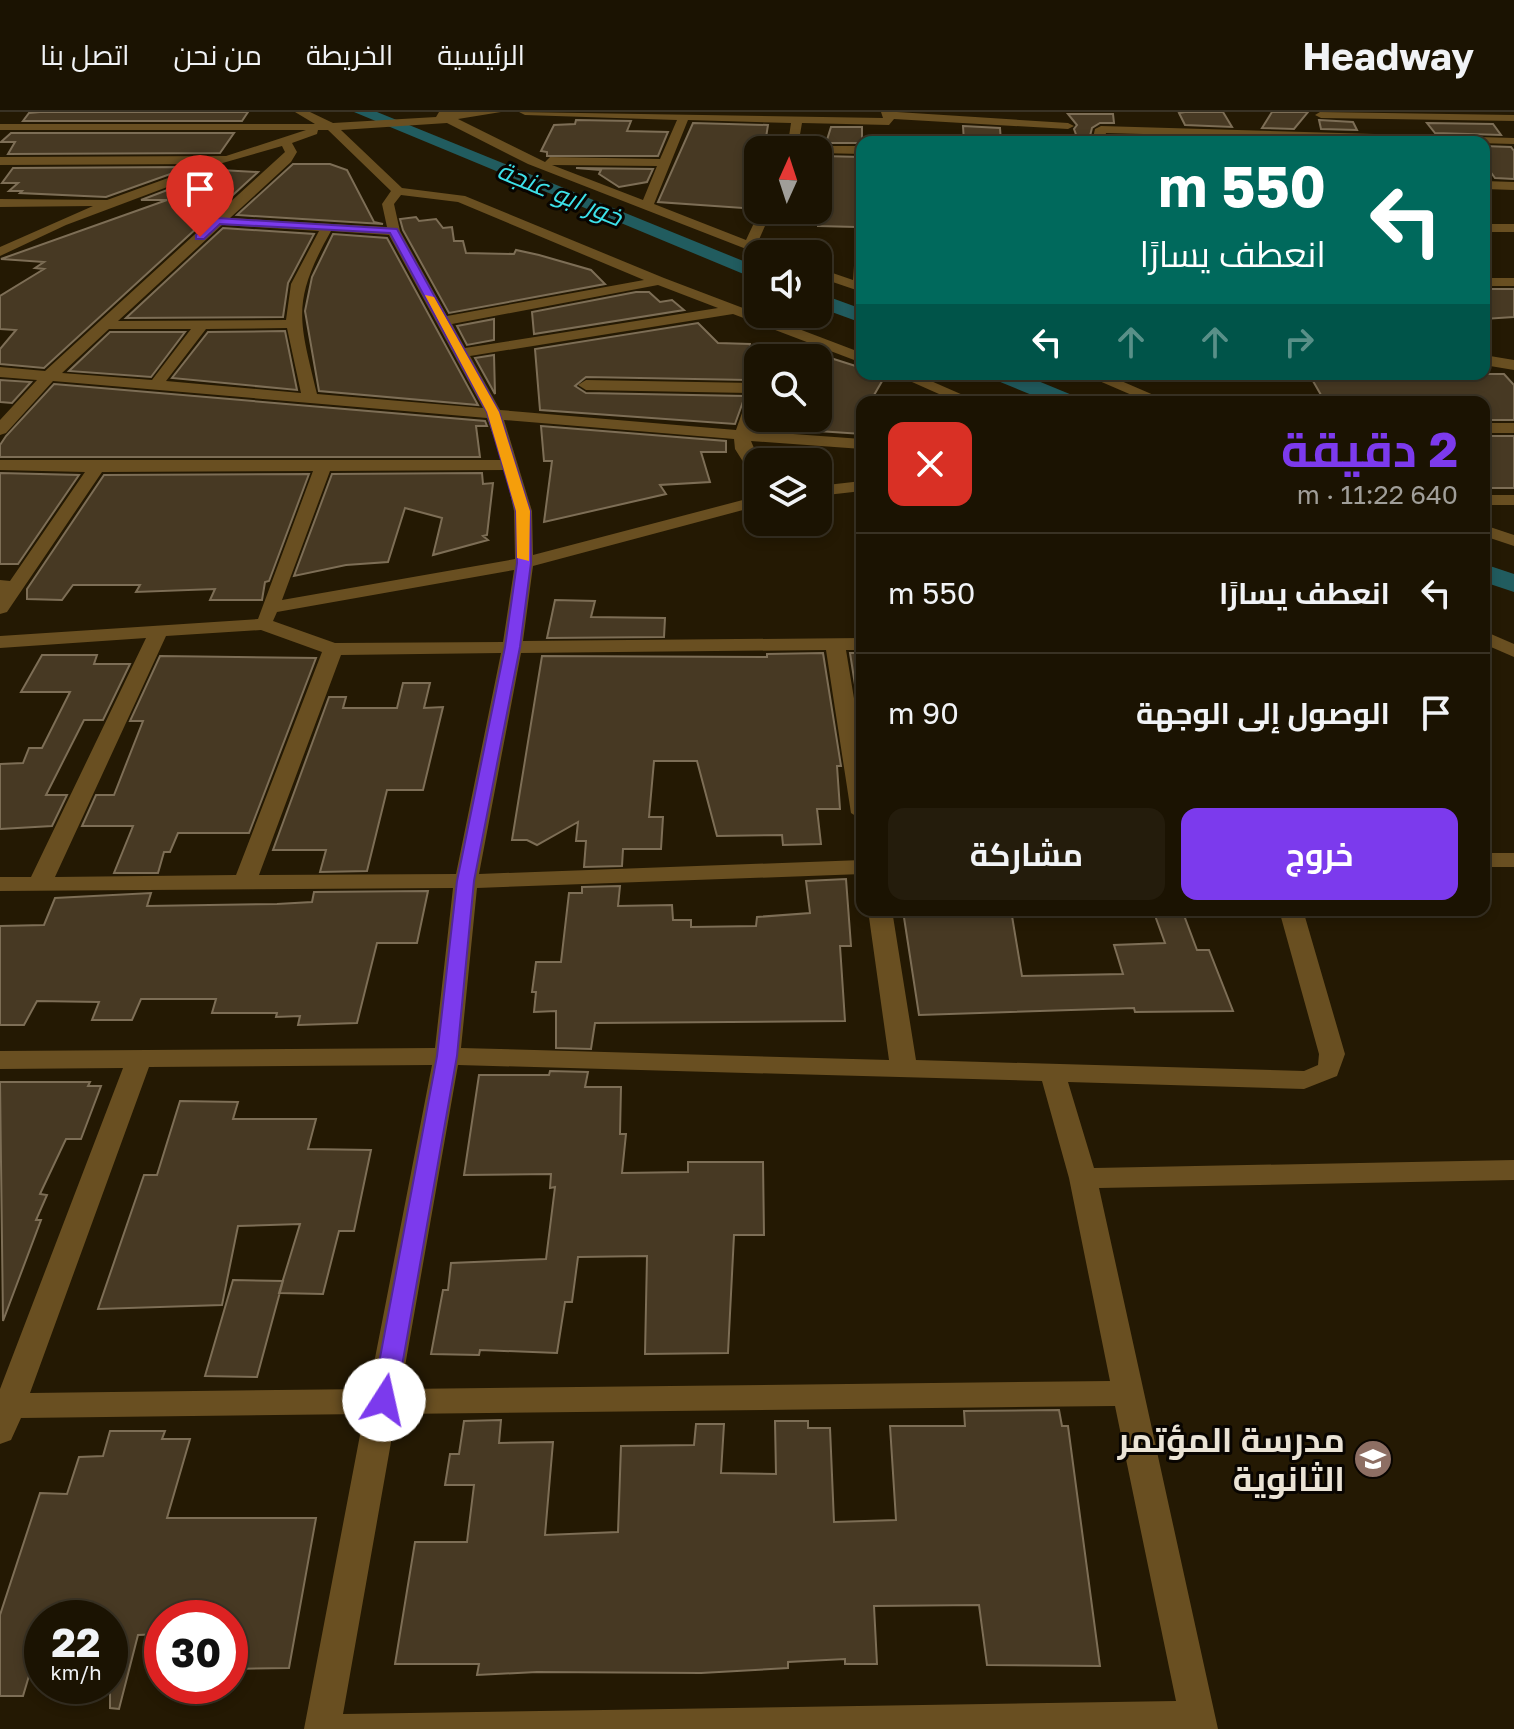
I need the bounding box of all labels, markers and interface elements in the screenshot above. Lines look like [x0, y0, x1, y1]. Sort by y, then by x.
text: Headway [1302, 33, 1474, 78]
text: اتصل بنا [40, 38, 129, 71]
text: من نحن [173, 38, 262, 71]
text: الخريطة [306, 38, 393, 71]
text: الرئيسية [437, 38, 525, 71]
north arrow [744, 136, 832, 224]
map controls [744, 136, 832, 536]
text: 550 m [1158, 152, 1326, 219]
water label: خور ابو عنجة [493, 154, 628, 233]
pin [166, 155, 234, 237]
icon: arrive [178, 167, 222, 211]
icon: left [1354, 168, 1458, 272]
text: انعطف يسارًا [1140, 232, 1326, 275]
button: sound [744, 240, 832, 328]
icon: left [1025, 320, 1069, 364]
icon: ahead [1109, 320, 1153, 364]
icon: ahead [1193, 320, 1237, 364]
icon: right [1277, 320, 1321, 364]
button: search [744, 344, 832, 432]
text: 2 دقيقة [1281, 420, 1458, 478]
button: close [888, 422, 972, 506]
button: layers [744, 448, 832, 536]
text: 640 m · 11:22 [1297, 479, 1458, 510]
icon: left [1414, 571, 1458, 615]
text: 550 m [888, 575, 975, 611]
text: انعطف يسارًا [1219, 575, 1390, 611]
icon: arrive [1414, 691, 1458, 735]
text: 90 m [888, 695, 959, 731]
text: الوصول إلى الوجهة [1136, 695, 1390, 731]
button: مشاركة [888, 808, 1165, 900]
button: خروج [1181, 808, 1458, 900]
position arrow [342, 1358, 426, 1442]
place label: مدرسة المؤتمر الثانوية [1117, 1419, 1345, 1499]
school or university icon: مدرسة المؤتمر الثانوية [1352, 1438, 1394, 1480]
speed limit sign: 30 [144, 1600, 248, 1704]
text: 22 [52, 1618, 100, 1666]
text: km/h [51, 1660, 101, 1684]

